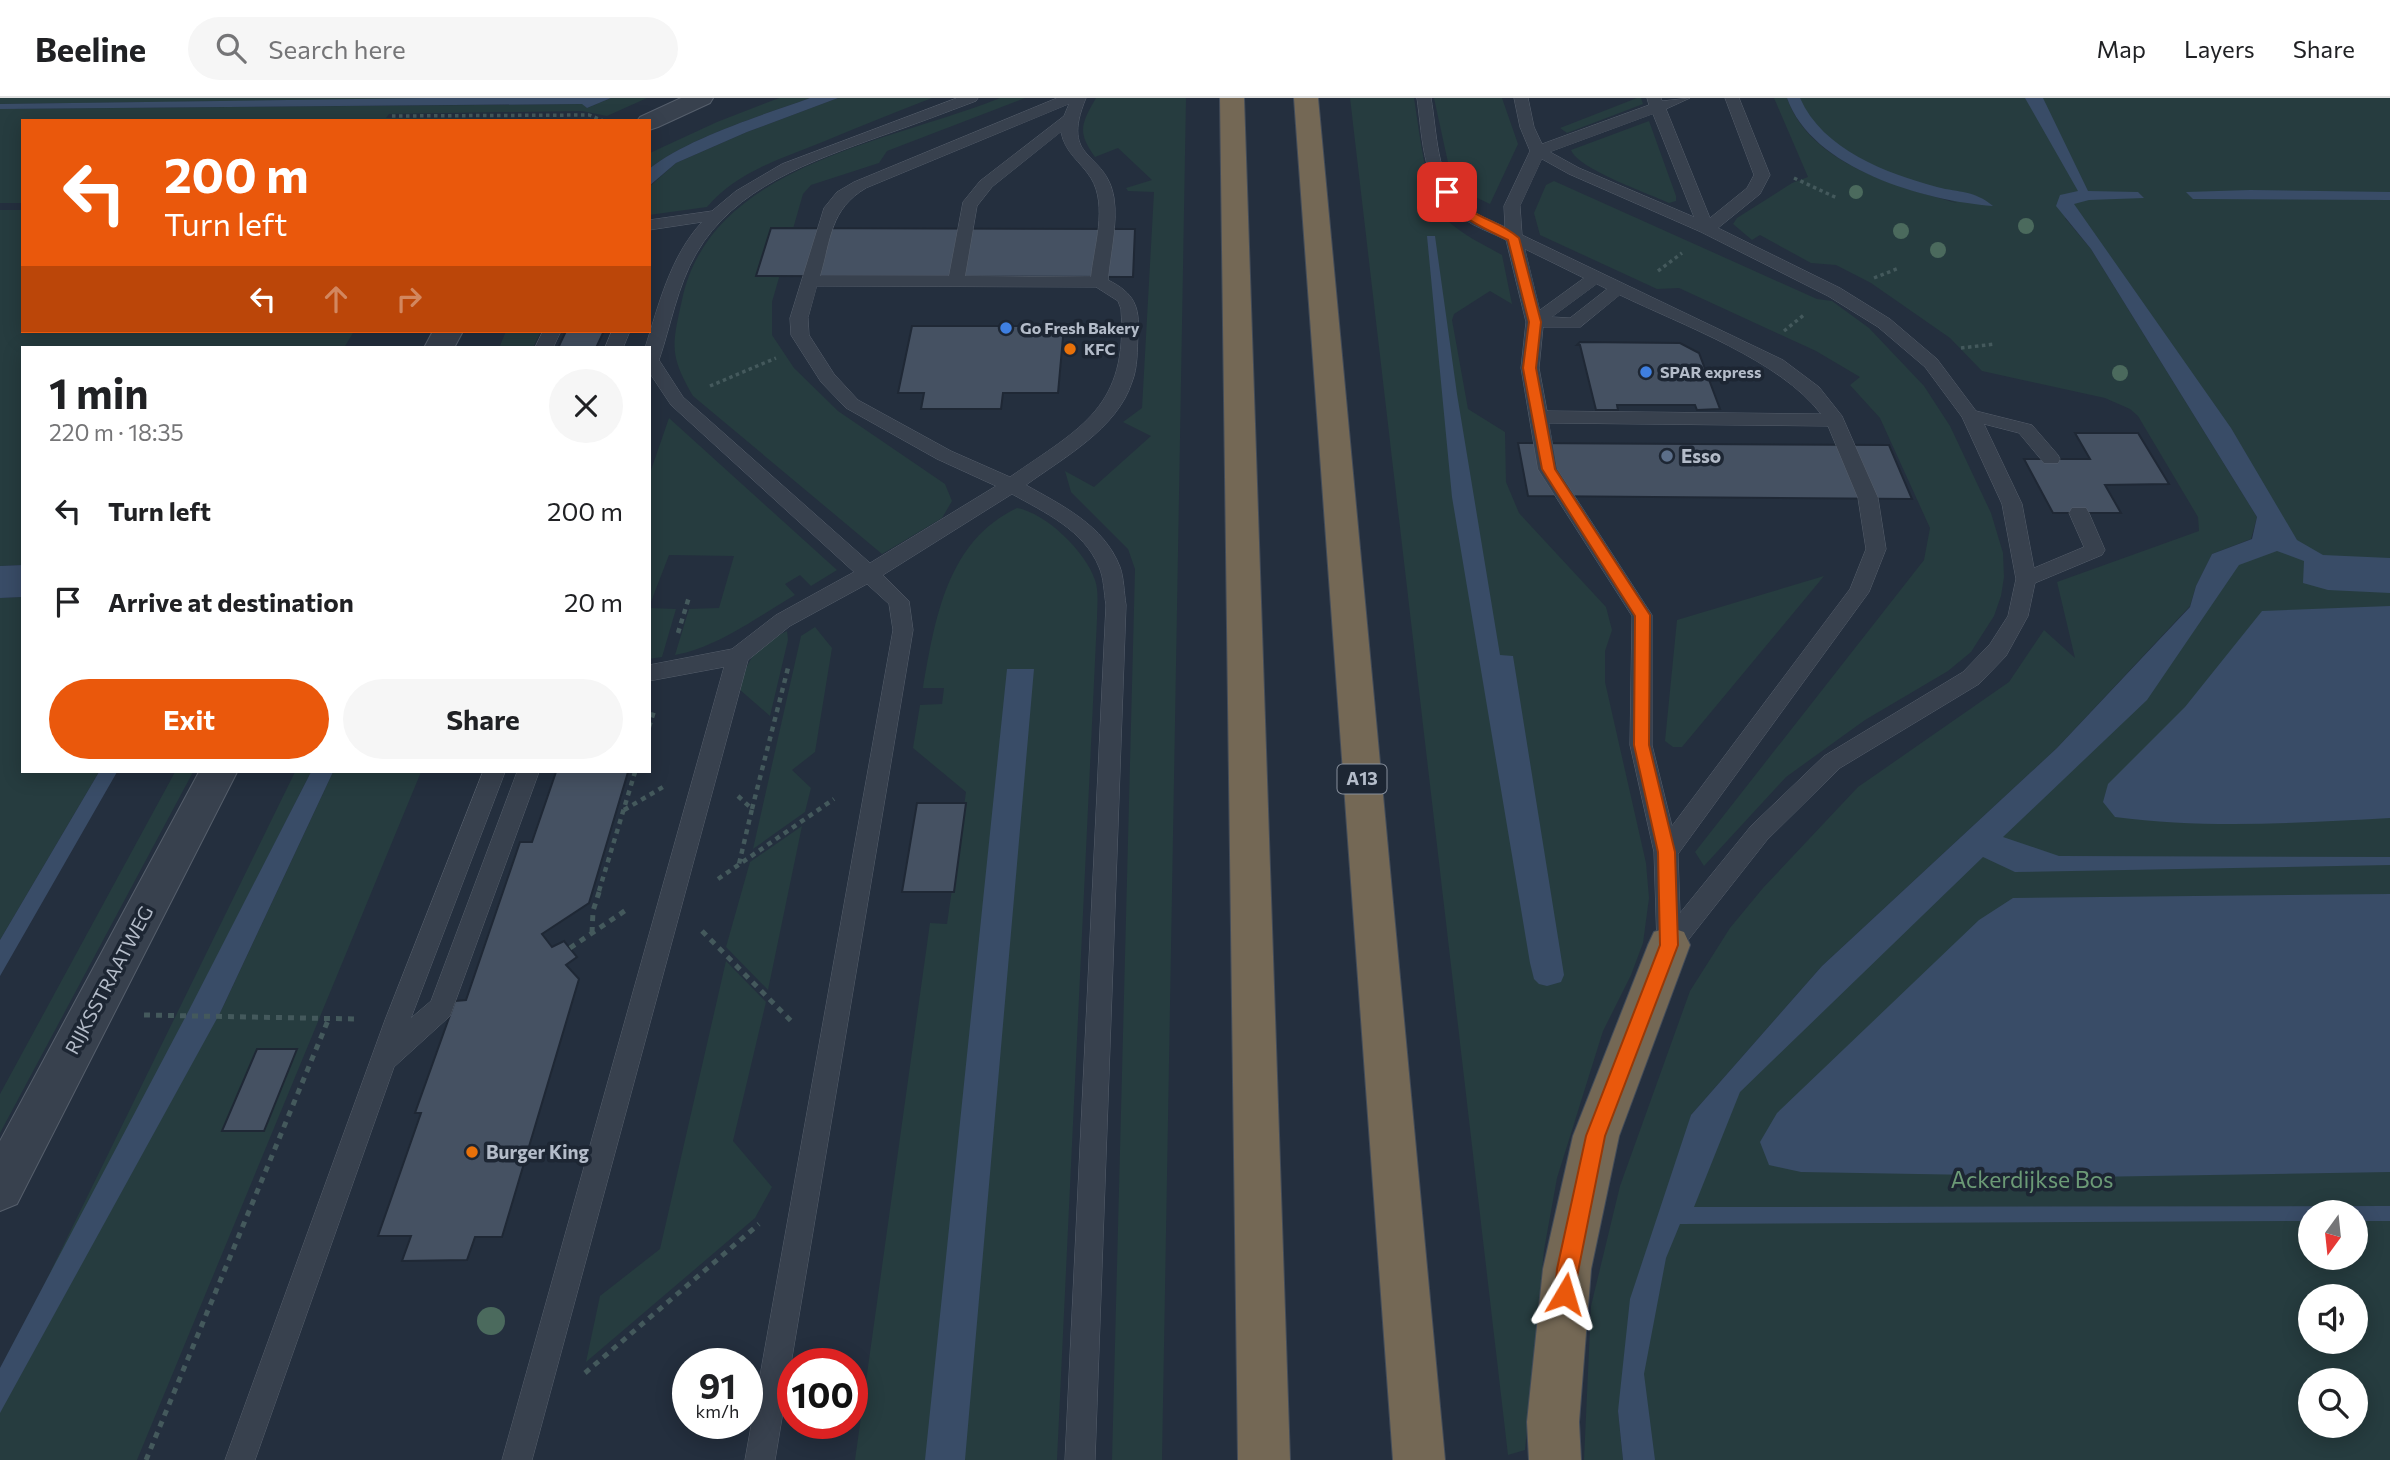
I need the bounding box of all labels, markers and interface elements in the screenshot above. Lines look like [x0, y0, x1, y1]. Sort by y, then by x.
search box [188, 17, 678, 80]
text: Beeline [35, 28, 146, 69]
icon: search [212, 29, 250, 67]
text: Search here [268, 33, 406, 64]
text: Map [2097, 34, 2146, 63]
text: Layers [2184, 34, 2255, 63]
text: Share [2293, 34, 2355, 63]
text: 200 m [164, 143, 309, 203]
icon: left [49, 147, 140, 238]
pin [1417, 162, 1477, 222]
icon: arrive [1428, 173, 1466, 211]
text: Turn left [164, 203, 288, 243]
icon: left [244, 280, 282, 318]
icon: ahead [317, 280, 355, 318]
icon: right [390, 280, 428, 318]
place label: Go Fresh Bakery [1020, 318, 1140, 337]
marker: Go Fresh Bakery [998, 320, 1014, 336]
place label: KFC [1084, 339, 1115, 358]
marker: KFC [1062, 341, 1078, 357]
place label: SPAR express [1660, 362, 1761, 381]
marker: SPAR express [1638, 364, 1654, 380]
text: 1 min [49, 366, 149, 418]
button: close [549, 369, 623, 443]
text: 220 m · 18:35 [49, 418, 184, 446]
place label: Esso [1681, 444, 1721, 467]
marker: Esso [1659, 448, 1675, 464]
icon: left [49, 492, 87, 530]
text: Turn left [108, 495, 211, 526]
text: 200 m [547, 495, 623, 526]
icon: arrive [49, 583, 87, 621]
text: Arrive at destination [108, 586, 354, 617]
text: 20 m [564, 586, 623, 617]
button: Exit [49, 679, 329, 759]
button: Share [343, 679, 623, 759]
road number: A13 [1338, 764, 1386, 794]
street label: RIJKSSTRAATWEG [60, 902, 157, 1058]
place label: Burger King [486, 1140, 590, 1163]
marker: Burger King [464, 1144, 480, 1160]
park label: Ackerdijkse Bos [1951, 1165, 2113, 1193]
north arrow [2298, 1200, 2368, 1270]
map controls [2298, 1200, 2368, 1438]
position arrow [1528, 1257, 1602, 1331]
button: sound [2298, 1284, 2368, 1354]
speed limit sign: 100 [777, 1348, 868, 1439]
text: 91 [699, 1363, 736, 1406]
button: search [2298, 1368, 2368, 1438]
text: km/h [696, 1400, 739, 1422]

